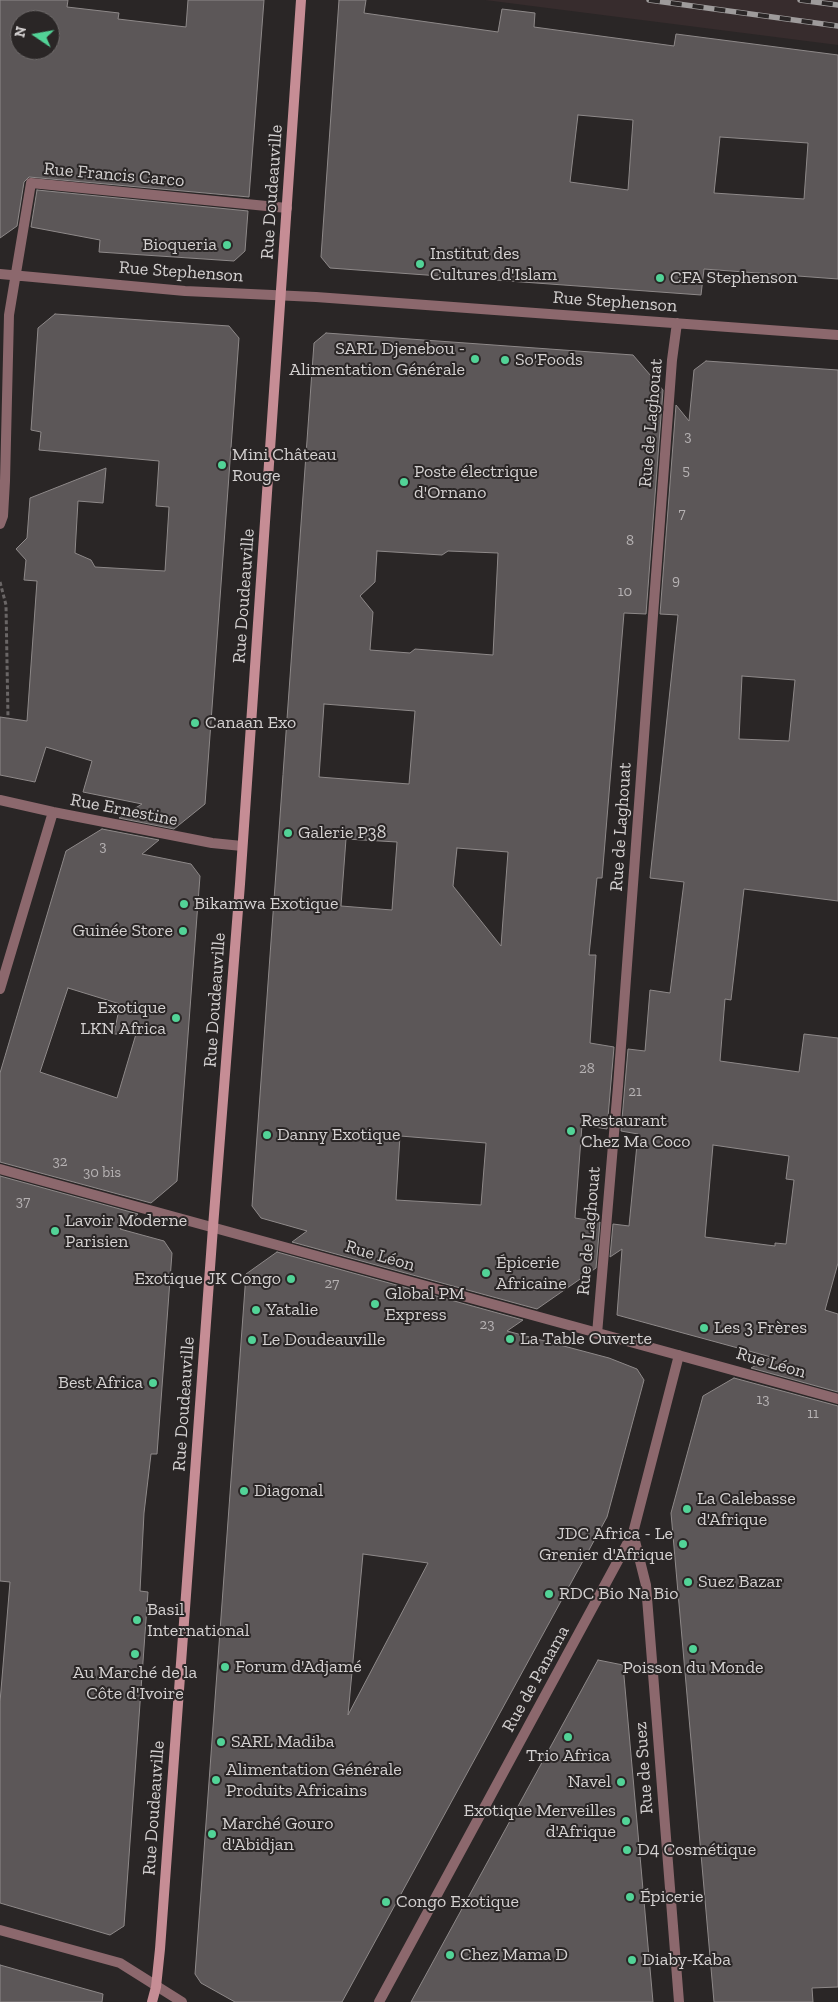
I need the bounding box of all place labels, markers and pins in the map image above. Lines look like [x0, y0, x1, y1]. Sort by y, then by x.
place label: Bioqueria [142, 234, 217, 256]
marker: Bioqueria [221, 239, 233, 251]
place label: Institut des Cultures d'Islam [430, 243, 557, 286]
marker: Institut des Cultures d'Islam [414, 258, 426, 270]
place label: CFA Stephenson [670, 267, 797, 289]
marker: CFA Stephenson [654, 272, 666, 284]
place label: SARL Djenebou - Alimentation Générale [289, 338, 465, 380]
place label: So'Foods [515, 349, 583, 371]
marker: SARL Djenebou - Alimentation Générale [469, 353, 481, 365]
marker: So'Foods [499, 354, 511, 366]
place label: Mini Château Rouge [232, 444, 337, 486]
marker: Mini Château Rouge [216, 459, 228, 471]
place label: Poste électrique d'Ornano [414, 461, 538, 504]
marker: Poste électrique d'Ornano [398, 476, 410, 488]
place label: Canaan Exo [205, 712, 296, 734]
marker: Canaan Exo [189, 717, 201, 729]
place label: Galerie P38 [298, 822, 386, 844]
marker: Galerie P38 [282, 827, 294, 839]
place label: Bikamwa Exotique [194, 893, 338, 915]
marker: Bikamwa Exotique [178, 898, 190, 910]
place label: Guinée Store [73, 920, 173, 942]
marker: Guinée Store [177, 925, 189, 937]
place label: Exotique LKN Africa [80, 997, 166, 1040]
marker: Exotique LKN Africa [170, 1012, 182, 1024]
place label: Restaurant Chez Ma Coco [581, 1110, 690, 1152]
place label: Danny Exotique [277, 1124, 400, 1146]
marker: Restaurant Chez Ma Coco [565, 1125, 577, 1137]
marker: Danny Exotique [261, 1129, 273, 1141]
place label: Lavoir Moderne Parisien [65, 1210, 187, 1252]
marker: Lavoir Moderne Parisien [49, 1225, 61, 1237]
place label: Épicerie Africaine [496, 1252, 567, 1294]
marker: Épicerie Africaine [480, 1267, 492, 1279]
place label: Exotique JK Congo [134, 1268, 281, 1290]
marker: Exotique JK Congo [285, 1273, 297, 1285]
place label: Global PM Express [385, 1283, 465, 1326]
marker: Global PM Express [369, 1298, 381, 1310]
place label: Yatalie [266, 1299, 318, 1321]
marker: Yatalie [250, 1304, 262, 1316]
place label: Les 3 Frères [714, 1317, 807, 1339]
marker: Les 3 Frères [698, 1322, 710, 1334]
place label: La Table Ouverte [520, 1328, 652, 1350]
place label: Le Doudeauville [262, 1329, 386, 1351]
marker: La Table Ouverte [504, 1333, 516, 1345]
marker: Le Doudeauville [246, 1334, 258, 1346]
place label: Best Africa [58, 1372, 143, 1394]
marker: Best Africa [147, 1377, 159, 1389]
place label: Diagonal [254, 1480, 323, 1502]
marker: Diagonal [238, 1485, 250, 1497]
place label: La Calebasse d'Afrique [697, 1488, 796, 1530]
marker: La Calebasse d'Afrique [681, 1503, 693, 1515]
place label: JDC Africa - Le Grenier d'Afrique [539, 1523, 673, 1566]
marker: JDC Africa - Le Grenier d'Afrique [677, 1538, 689, 1550]
place label: Suez Bazar [698, 1571, 783, 1593]
marker: Suez Bazar [682, 1576, 694, 1588]
place label: RDC Bio Na Bio [559, 1583, 679, 1605]
marker: RDC Bio Na Bio [543, 1588, 555, 1600]
place label: Basil International [147, 1599, 250, 1642]
marker: Basil International [131, 1614, 143, 1626]
marker: Poisson du Monde [687, 1643, 699, 1655]
marker: Au Marché de la Côte d'Ivoire [129, 1648, 141, 1660]
place label: Forum d'Adjamé [235, 1656, 362, 1678]
place label: Poisson du Monde [622, 1657, 764, 1679]
marker: Forum d'Adjamé [219, 1661, 231, 1673]
place label: Au Marché de la Côte d'Ivoire [73, 1662, 197, 1705]
place label: SARL Madiba [231, 1731, 335, 1753]
marker: Trio Africa [562, 1731, 574, 1743]
marker: SARL Madiba [215, 1736, 227, 1748]
place label: Trio Africa [526, 1745, 610, 1767]
place label: Alimentation Générale Produits Africains [226, 1759, 402, 1802]
place label: Navel [568, 1771, 611, 1793]
marker: Alimentation Générale Produits Africains [210, 1774, 222, 1786]
marker: Navel [615, 1776, 627, 1788]
place label: Exotique Merveilles d'Afrique [464, 1800, 616, 1842]
place label: Marché Gouro d'Abidjan [222, 1813, 333, 1856]
marker: Exotique Merveilles d'Afrique [620, 1815, 632, 1827]
marker: Marché Gouro d'Abidjan [206, 1828, 218, 1840]
place label: D4 Cosmétique [637, 1839, 756, 1861]
marker: D4 Cosmétique [621, 1844, 633, 1856]
place label: Épicerie [640, 1886, 703, 1908]
place label: Congo Exotique [396, 1891, 519, 1913]
marker: Épicerie [624, 1891, 636, 1903]
marker: Congo Exotique [380, 1896, 392, 1908]
place label: Chez Mama D [460, 1944, 568, 1966]
marker: Chez Mama D [444, 1949, 456, 1961]
place label: Diaby-Kaba [642, 1949, 731, 1971]
marker: Diaby-Kaba [626, 1954, 638, 1966]

